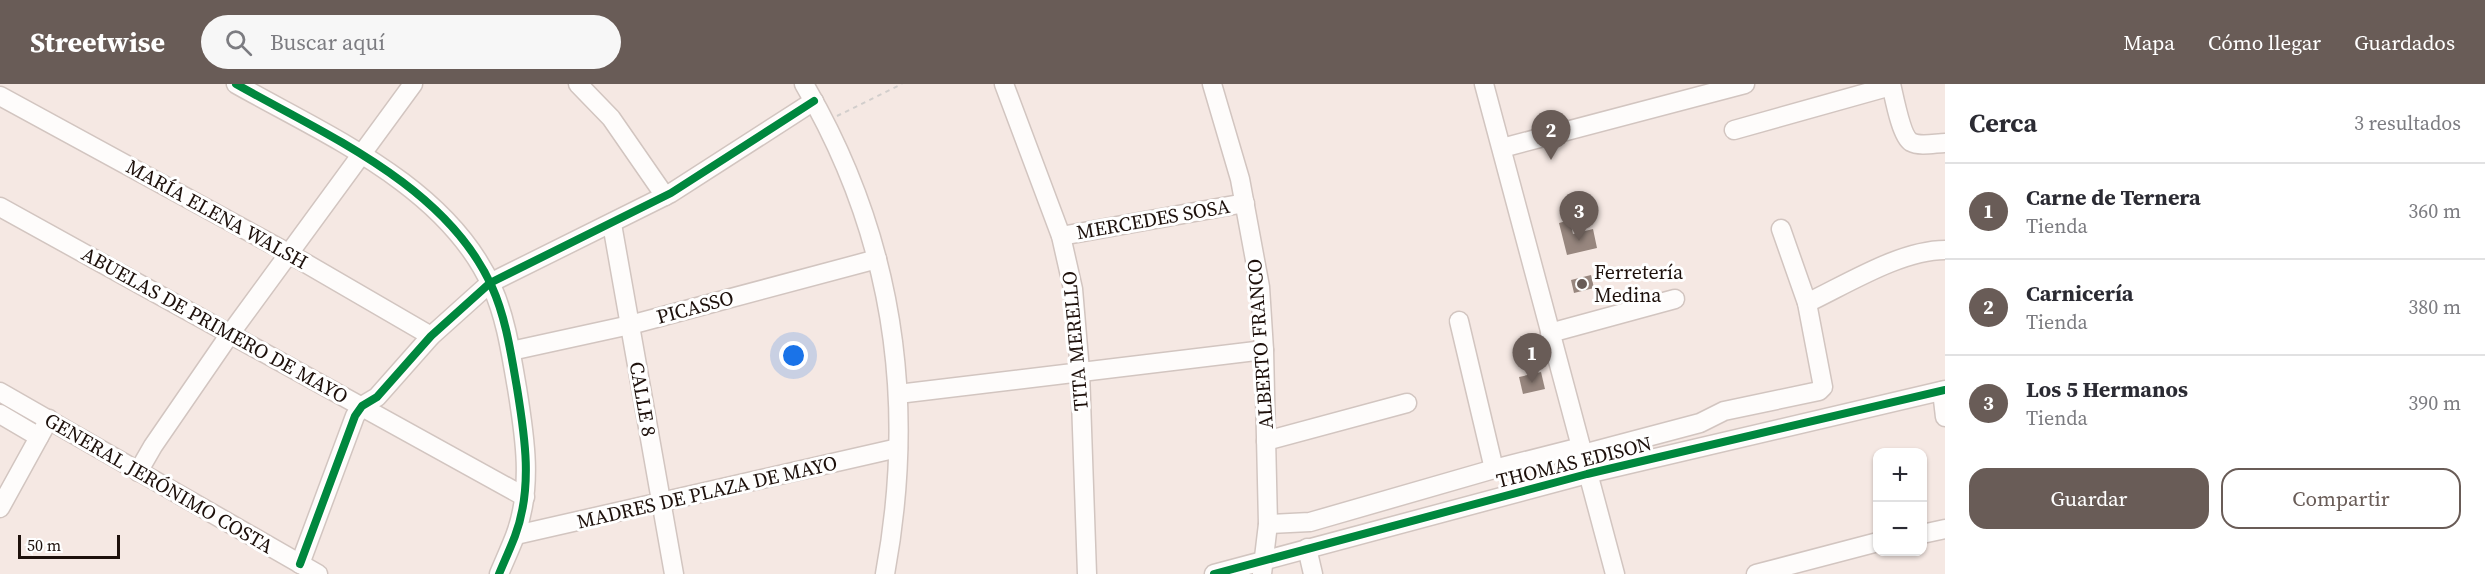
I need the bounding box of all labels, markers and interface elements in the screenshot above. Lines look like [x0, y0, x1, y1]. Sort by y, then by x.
search box [201, 15, 621, 69]
text: Streetwise [30, 23, 165, 61]
icon: search [222, 26, 255, 59]
text: Buscar aquí [270, 27, 385, 57]
text: Mapa [2123, 28, 2175, 57]
text: Cómo llegar [2208, 28, 2321, 57]
text: Guardados [2354, 28, 2455, 57]
text: Cerca [1969, 105, 2037, 141]
text: 3 resultados [2354, 109, 2461, 137]
pin: 2 [1532, 110, 1570, 160]
street label: MARÍA ELENA WALSH [121, 152, 313, 276]
text: Carne de Ternera [2026, 182, 2201, 212]
street label: MERCEDES SOSA [1074, 192, 1233, 246]
pin: 3 [1560, 192, 1598, 241]
text: 1 [1983, 197, 1994, 225]
text: 360 m [2408, 197, 2461, 225]
text: Tienda [2026, 212, 2088, 240]
street label: ABUELAS DE PRIMERO DE MAYO [77, 240, 353, 410]
street label: ALBERTO FRANCO [1240, 258, 1280, 430]
place label: Ferretería Medina [1594, 258, 1684, 309]
street label: TITA MERELLO [1055, 270, 1095, 412]
marker: Ferretería Medina [1575, 277, 1589, 291]
text: Carnicería [2026, 278, 2134, 308]
street label: PICASSO [653, 283, 737, 331]
text: 2 [1983, 293, 1994, 321]
text: 380 m [2408, 293, 2461, 321]
text: Tienda [2026, 308, 2088, 336]
pin: 1 [1512, 334, 1552, 383]
your location [779, 341, 808, 370]
street label: CALLE 8 [623, 359, 663, 439]
text: Los 5 Hermanos [2026, 374, 2188, 404]
text: 3 [1983, 389, 1994, 417]
text: 390 m [2408, 389, 2461, 417]
text: Tienda [2026, 404, 2088, 432]
street label: GENERAL JERÓNIMO COSTA [39, 406, 279, 560]
street label: THOMAS EDISON [1493, 429, 1655, 495]
street label: MADRES DE PLAZA DE MAYO [574, 448, 840, 536]
map controls [1873, 448, 1927, 556]
button: + [1873, 448, 1927, 502]
button: Guardar [1969, 468, 2209, 529]
button: Compartir [2221, 468, 2461, 529]
button: − [1873, 502, 1927, 556]
scale bar [18, 532, 120, 560]
text: 50 m [27, 534, 61, 556]

